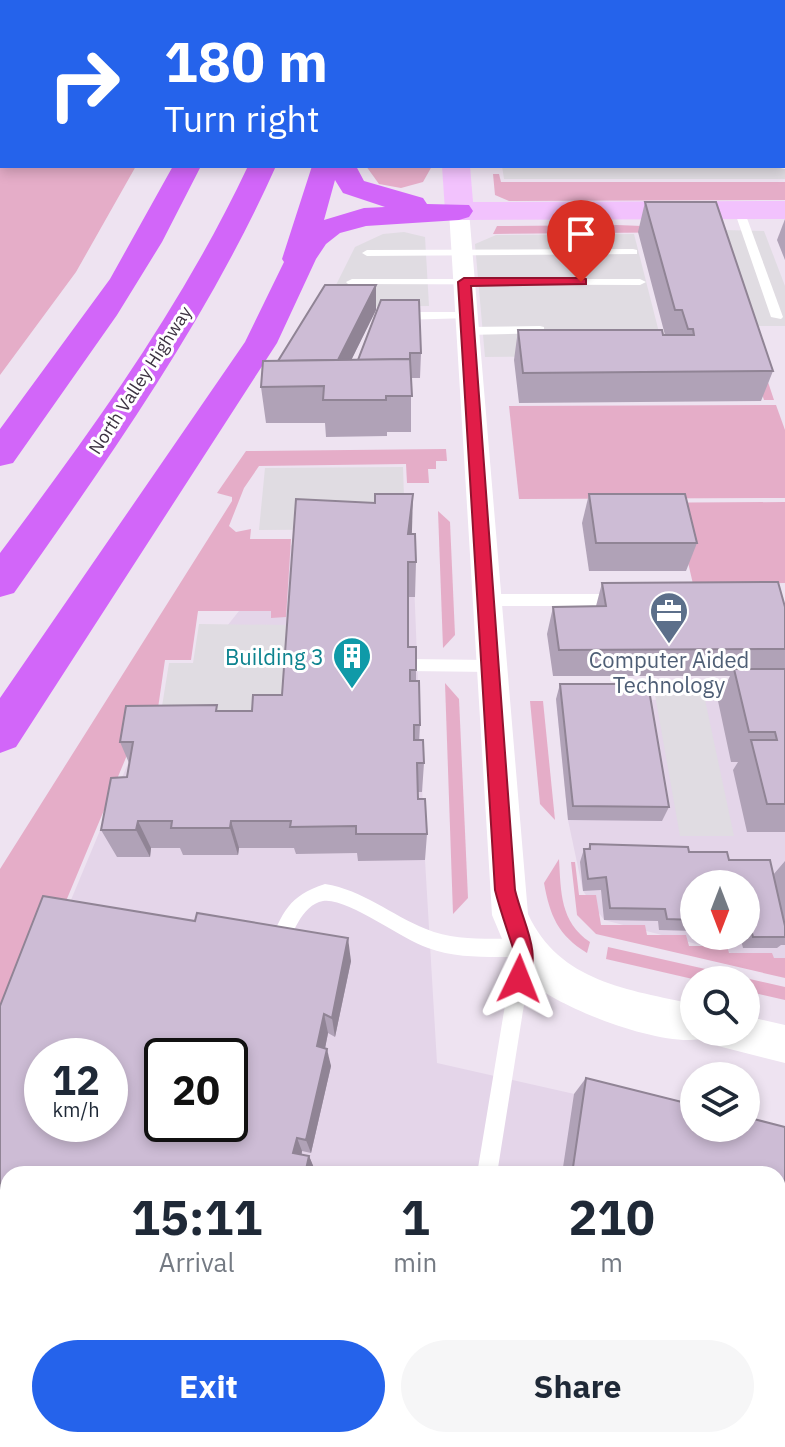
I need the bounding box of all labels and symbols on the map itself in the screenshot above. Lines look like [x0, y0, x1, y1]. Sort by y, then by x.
pin [547, 200, 615, 282]
street label: North Valley Highway [83, 302, 197, 458]
office icon: Computer Aided Technology [648, 590, 690, 645]
building icon: Building 3 [331, 635, 373, 690]
place label: Building 3 [225, 642, 324, 671]
place label: Computer Aided Technology [589, 645, 749, 699]
north arrow [680, 870, 760, 950]
position arrow [477, 937, 561, 1021]
speed limit sign: 20 [144, 1038, 248, 1142]

